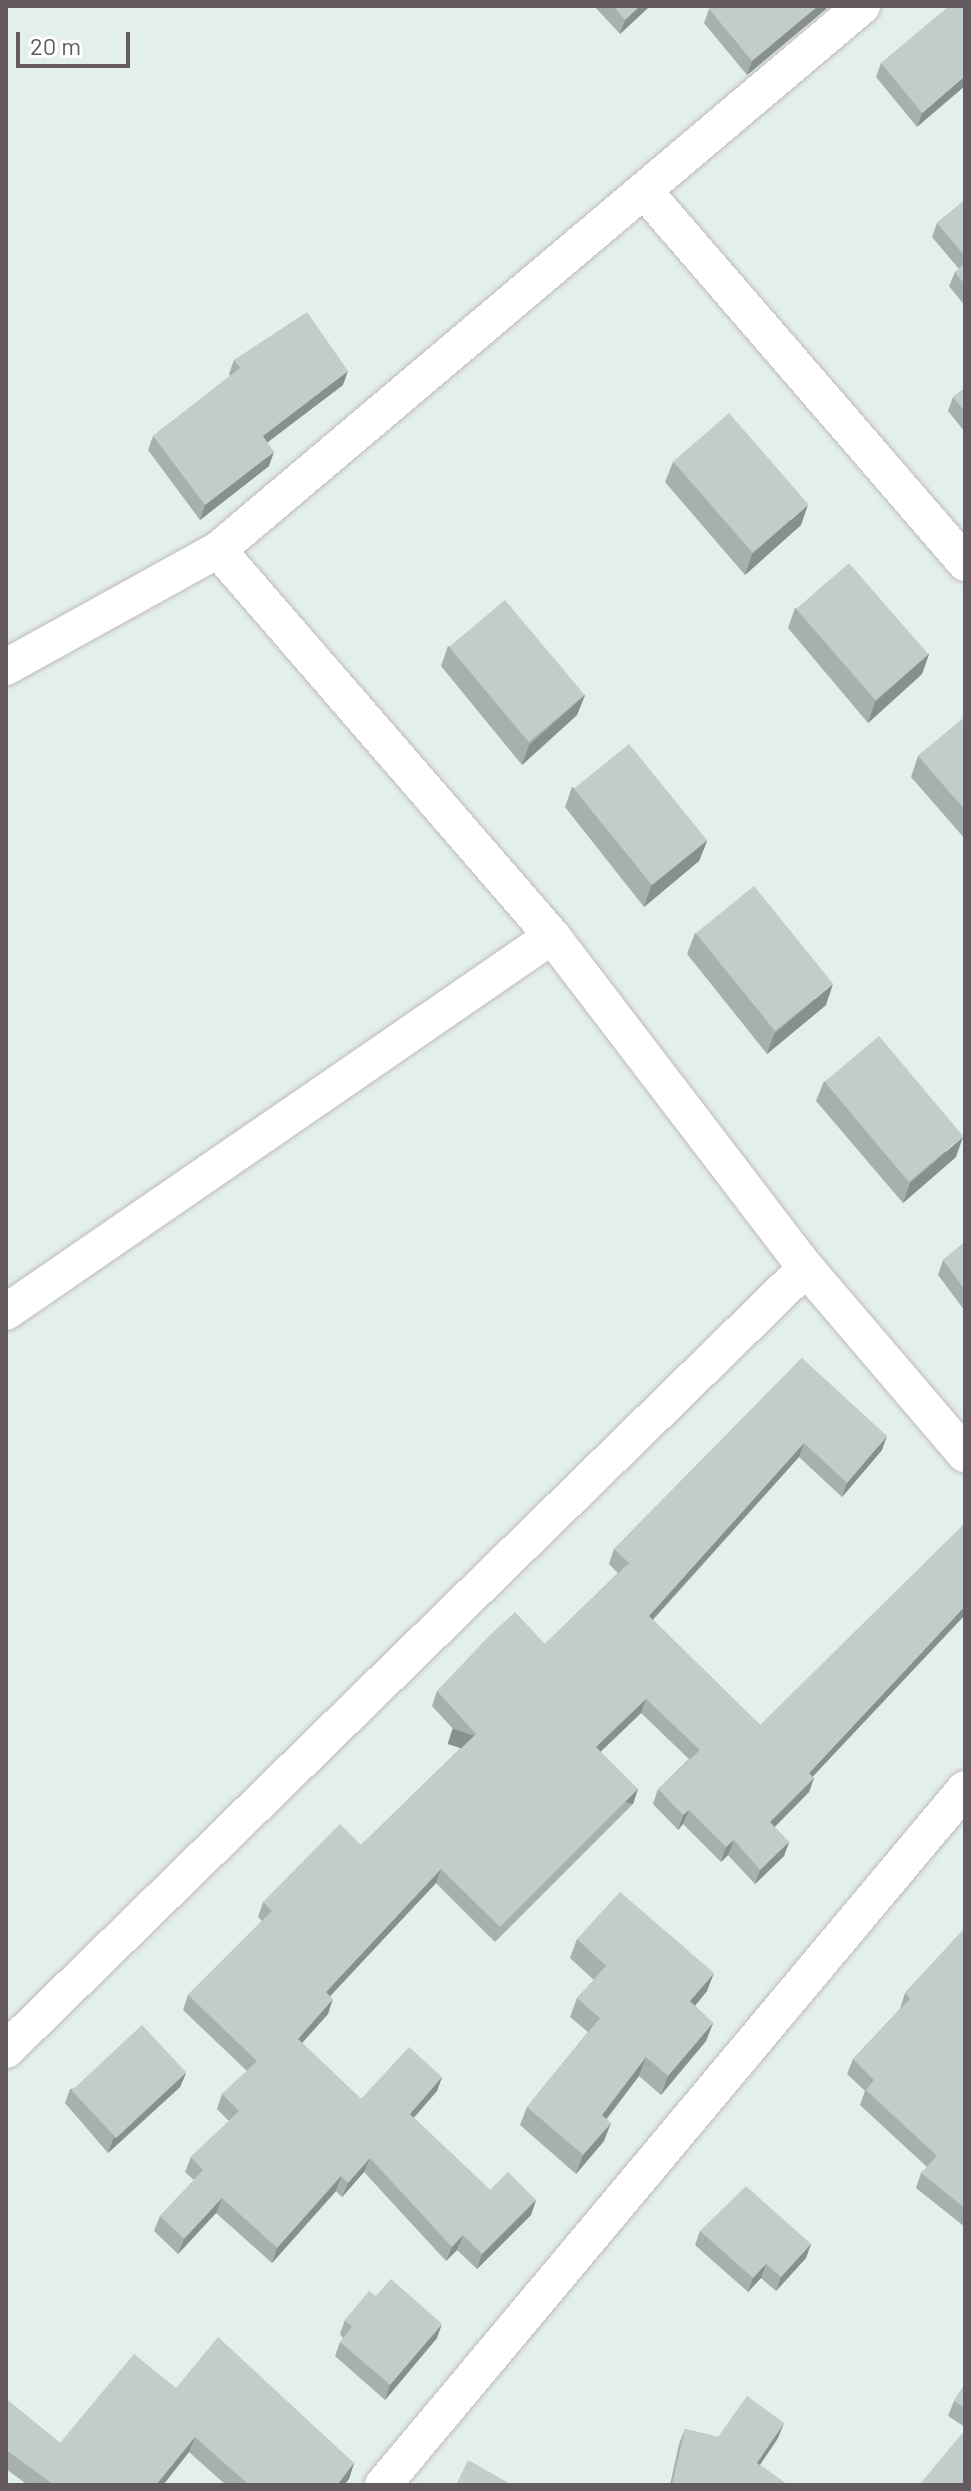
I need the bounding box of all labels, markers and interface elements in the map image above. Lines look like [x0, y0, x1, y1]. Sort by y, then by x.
scale bar [20, 16, 134, 66]
text: 20 m [30, 31, 81, 60]

